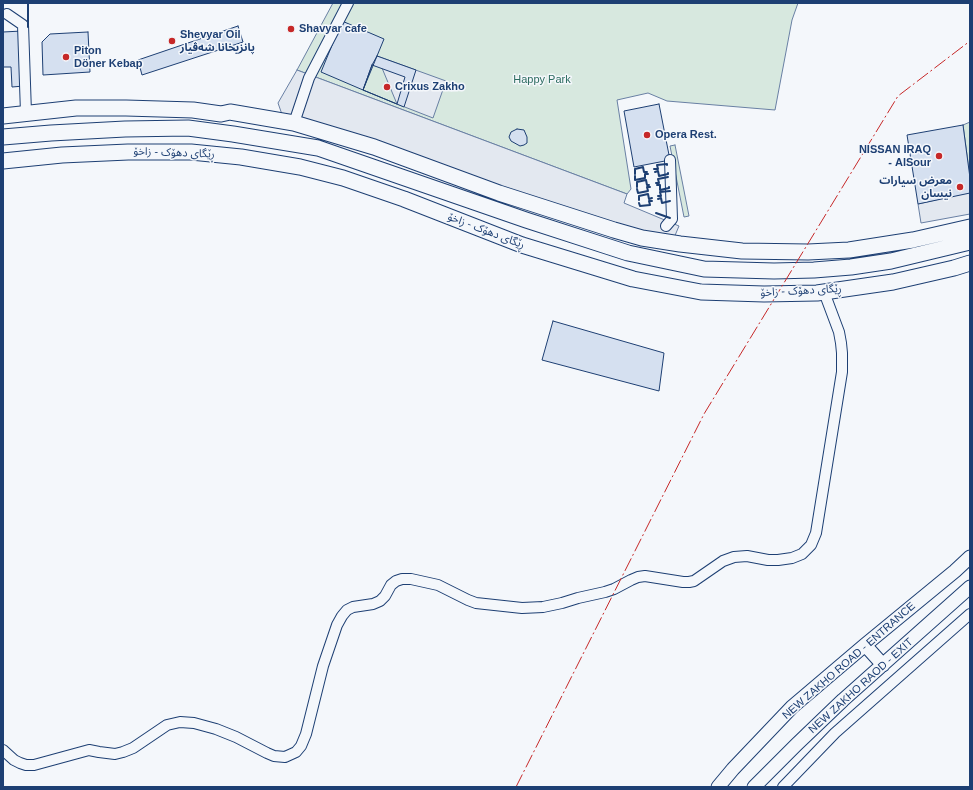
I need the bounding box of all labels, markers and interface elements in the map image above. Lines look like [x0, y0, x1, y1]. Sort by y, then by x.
place label: Shavyar cafe [299, 22, 367, 36]
marker: Shavyar cafe [286, 24, 296, 34]
place label: Shevyar Oil پانزيخانا شەڤيار [180, 28, 255, 54]
marker: Shevyar Oil پانزيخانا شەڤيار [167, 36, 177, 46]
place label: Piton Döner Kebap [74, 44, 142, 70]
marker: Piton Döner Kebap [61, 52, 71, 62]
park label: Happy Park [513, 73, 571, 87]
place label: Crixus Zakho [395, 80, 465, 94]
marker: Crixus Zakho [382, 82, 392, 92]
place label: Opera Rest. [655, 128, 717, 142]
marker: Opera Rest. [642, 130, 652, 140]
place label: NISSAN IRAQ - AlSour [859, 143, 931, 169]
street label: ڕێگای دهۆک - زاخۆ [133, 145, 215, 161]
marker: NISSAN IRAQ - AlSour [934, 151, 944, 161]
place label: معرض سيارات نيسان [879, 174, 952, 200]
marker: معرض سيارات نيسان [955, 182, 965, 192]
street label: ڕێگای دهۆک - زاخۆ [446, 210, 526, 252]
street label: ڕێگای دهۆک - زاخۆ [760, 282, 842, 300]
street label: NEW ZAKHO ROAD - ENTRANCE [780, 600, 918, 722]
street label: NEW ZAKHO RAOD - EXIT [806, 636, 916, 736]

